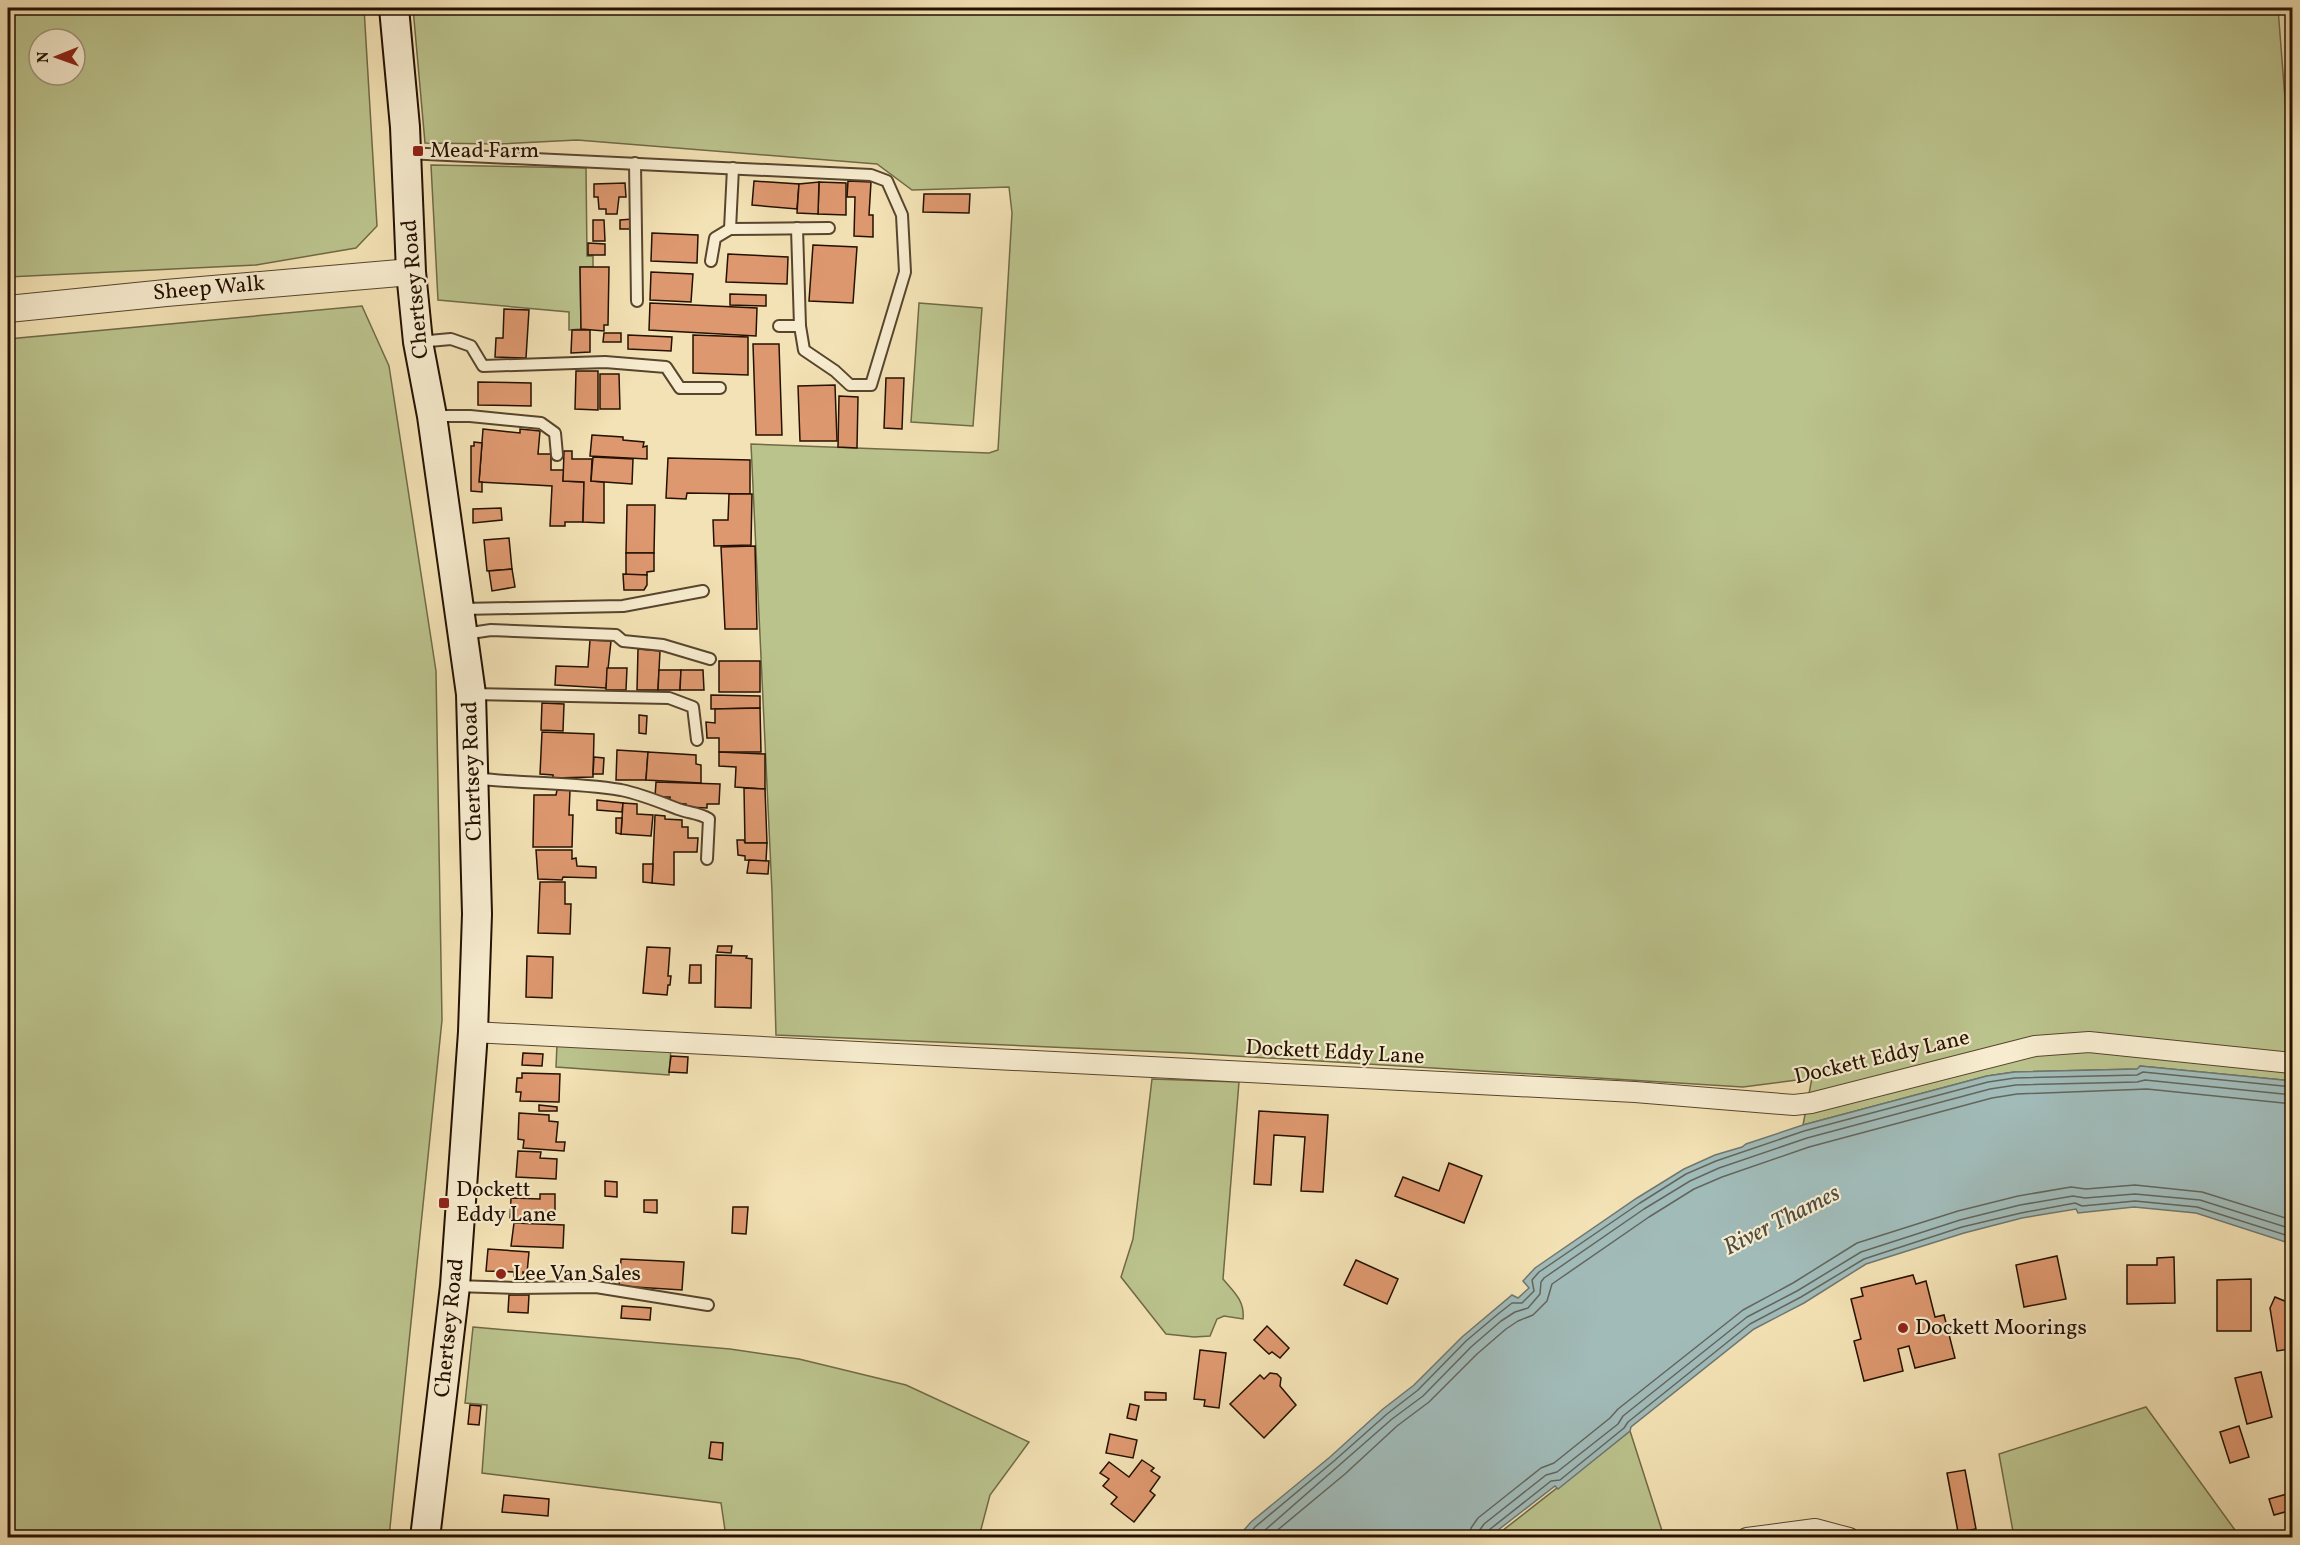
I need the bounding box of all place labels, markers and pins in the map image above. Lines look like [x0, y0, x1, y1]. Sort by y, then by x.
place label: Mead Farm [430, 136, 539, 167]
marker: Mead Farm [411, 144, 425, 158]
place label: Dockett Eddy Lane [456, 1175, 557, 1231]
marker: Dockett Eddy Lane [437, 1196, 451, 1210]
place label: Lee Van Sales [513, 1259, 641, 1290]
marker: Lee Van Sales [494, 1267, 508, 1281]
place label: Dockett Moorings [1915, 1313, 2087, 1344]
marker: Dockett Moorings [1896, 1321, 1910, 1335]

